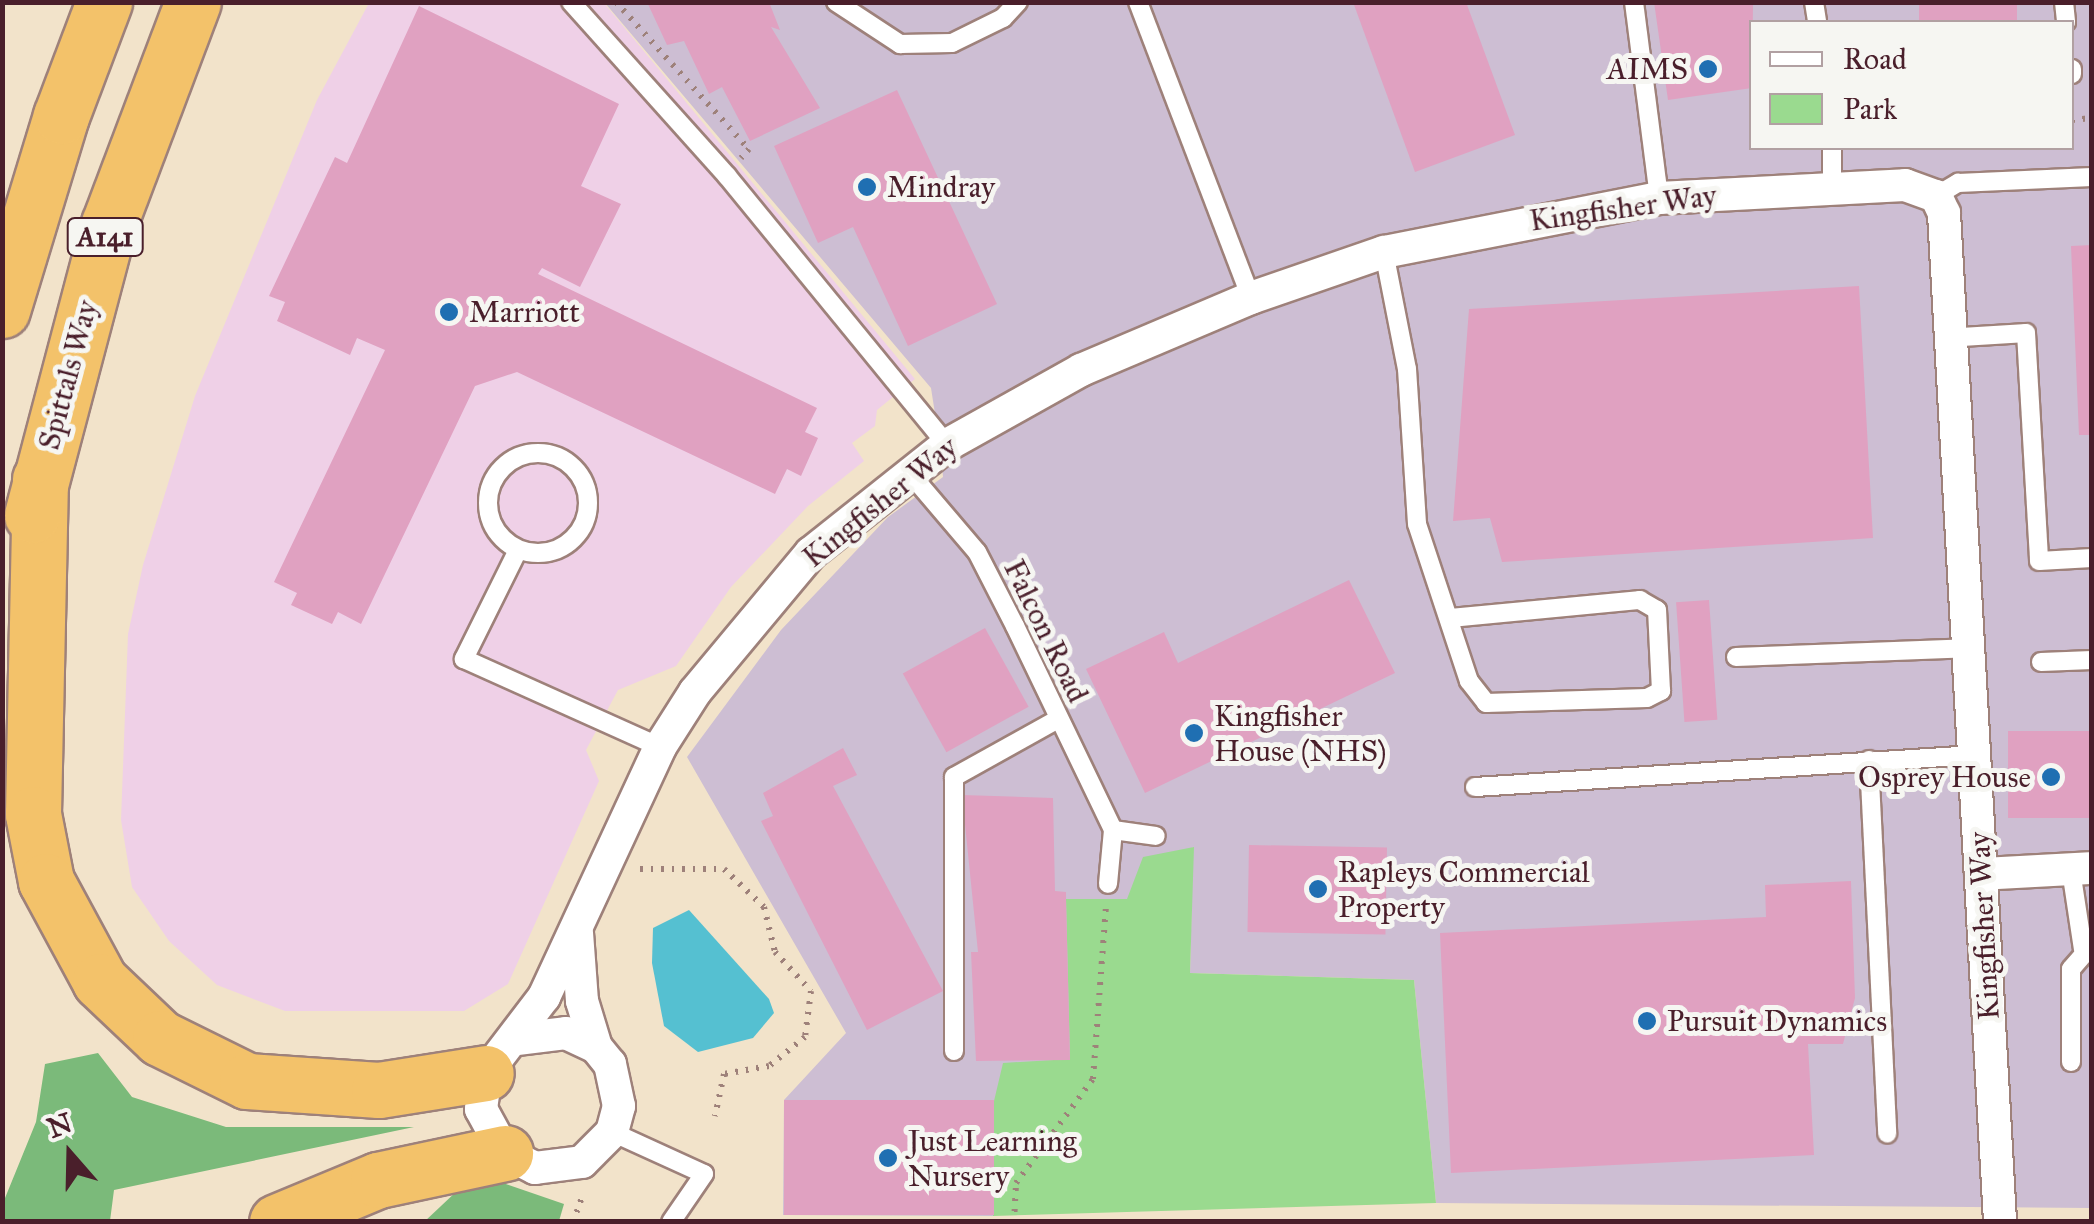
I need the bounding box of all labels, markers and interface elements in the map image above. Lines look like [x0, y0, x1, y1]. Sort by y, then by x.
legend [1749, 20, 2074, 150]
text: Road [1843, 41, 1907, 77]
place label: AIMS [1607, 51, 1688, 87]
marker: AIMS [1697, 58, 1719, 80]
text: Park [1843, 91, 1897, 127]
place label: Mindray [887, 169, 995, 205]
marker: Mindray [856, 176, 878, 198]
street label: Kingfisher Way [1527, 177, 1719, 239]
road number: A141 [65, 214, 145, 260]
place label: Marriott [469, 294, 580, 330]
street label: Spittals Way [31, 296, 105, 454]
marker: Marriott [438, 301, 460, 323]
street label: Kingfisher Way [796, 429, 964, 575]
street label: Falcon Road [996, 554, 1096, 708]
place label: Kingfisher House (NHS) [1214, 698, 1386, 768]
marker: Kingfisher House (NHS) [1183, 722, 1205, 744]
place label: Osprey House [1858, 759, 2031, 795]
marker: Osprey House [2040, 766, 2062, 788]
street label: Kingfisher Way [1961, 831, 2007, 1021]
place label: Rapleys Commercial Property [1338, 854, 1590, 924]
marker: Rapleys Commercial Property [1307, 878, 1329, 900]
place label: Pursuit Dynamics [1667, 1003, 1887, 1039]
marker: Pursuit Dynamics [1636, 1010, 1658, 1032]
north arrow [20, 1104, 120, 1204]
text: N [42, 1105, 77, 1146]
place label: Just Learning Nursery [908, 1123, 1077, 1194]
marker: Just Learning Nursery [877, 1147, 899, 1169]

